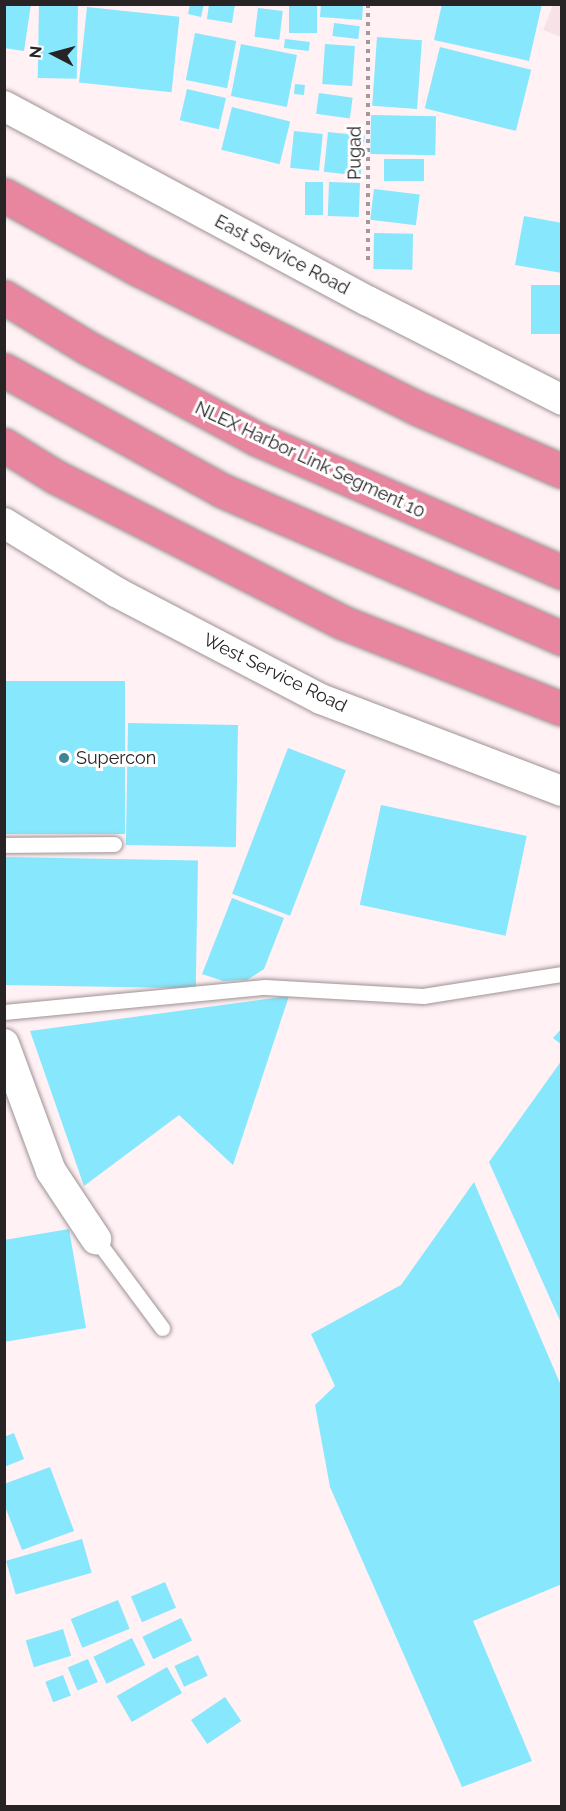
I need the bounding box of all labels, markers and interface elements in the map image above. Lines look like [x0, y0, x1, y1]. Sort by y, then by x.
north arrow [24, 24, 84, 84]
text: N [26, 45, 46, 59]
street label: Pugad [344, 126, 366, 180]
street label: East Service Road [211, 210, 353, 300]
street label: NLEX Harbor Link Segment 10 [191, 397, 429, 523]
street label: West Service Road [200, 629, 350, 717]
place label: Supercon [76, 747, 156, 769]
marker: Supercon [57, 751, 71, 765]

